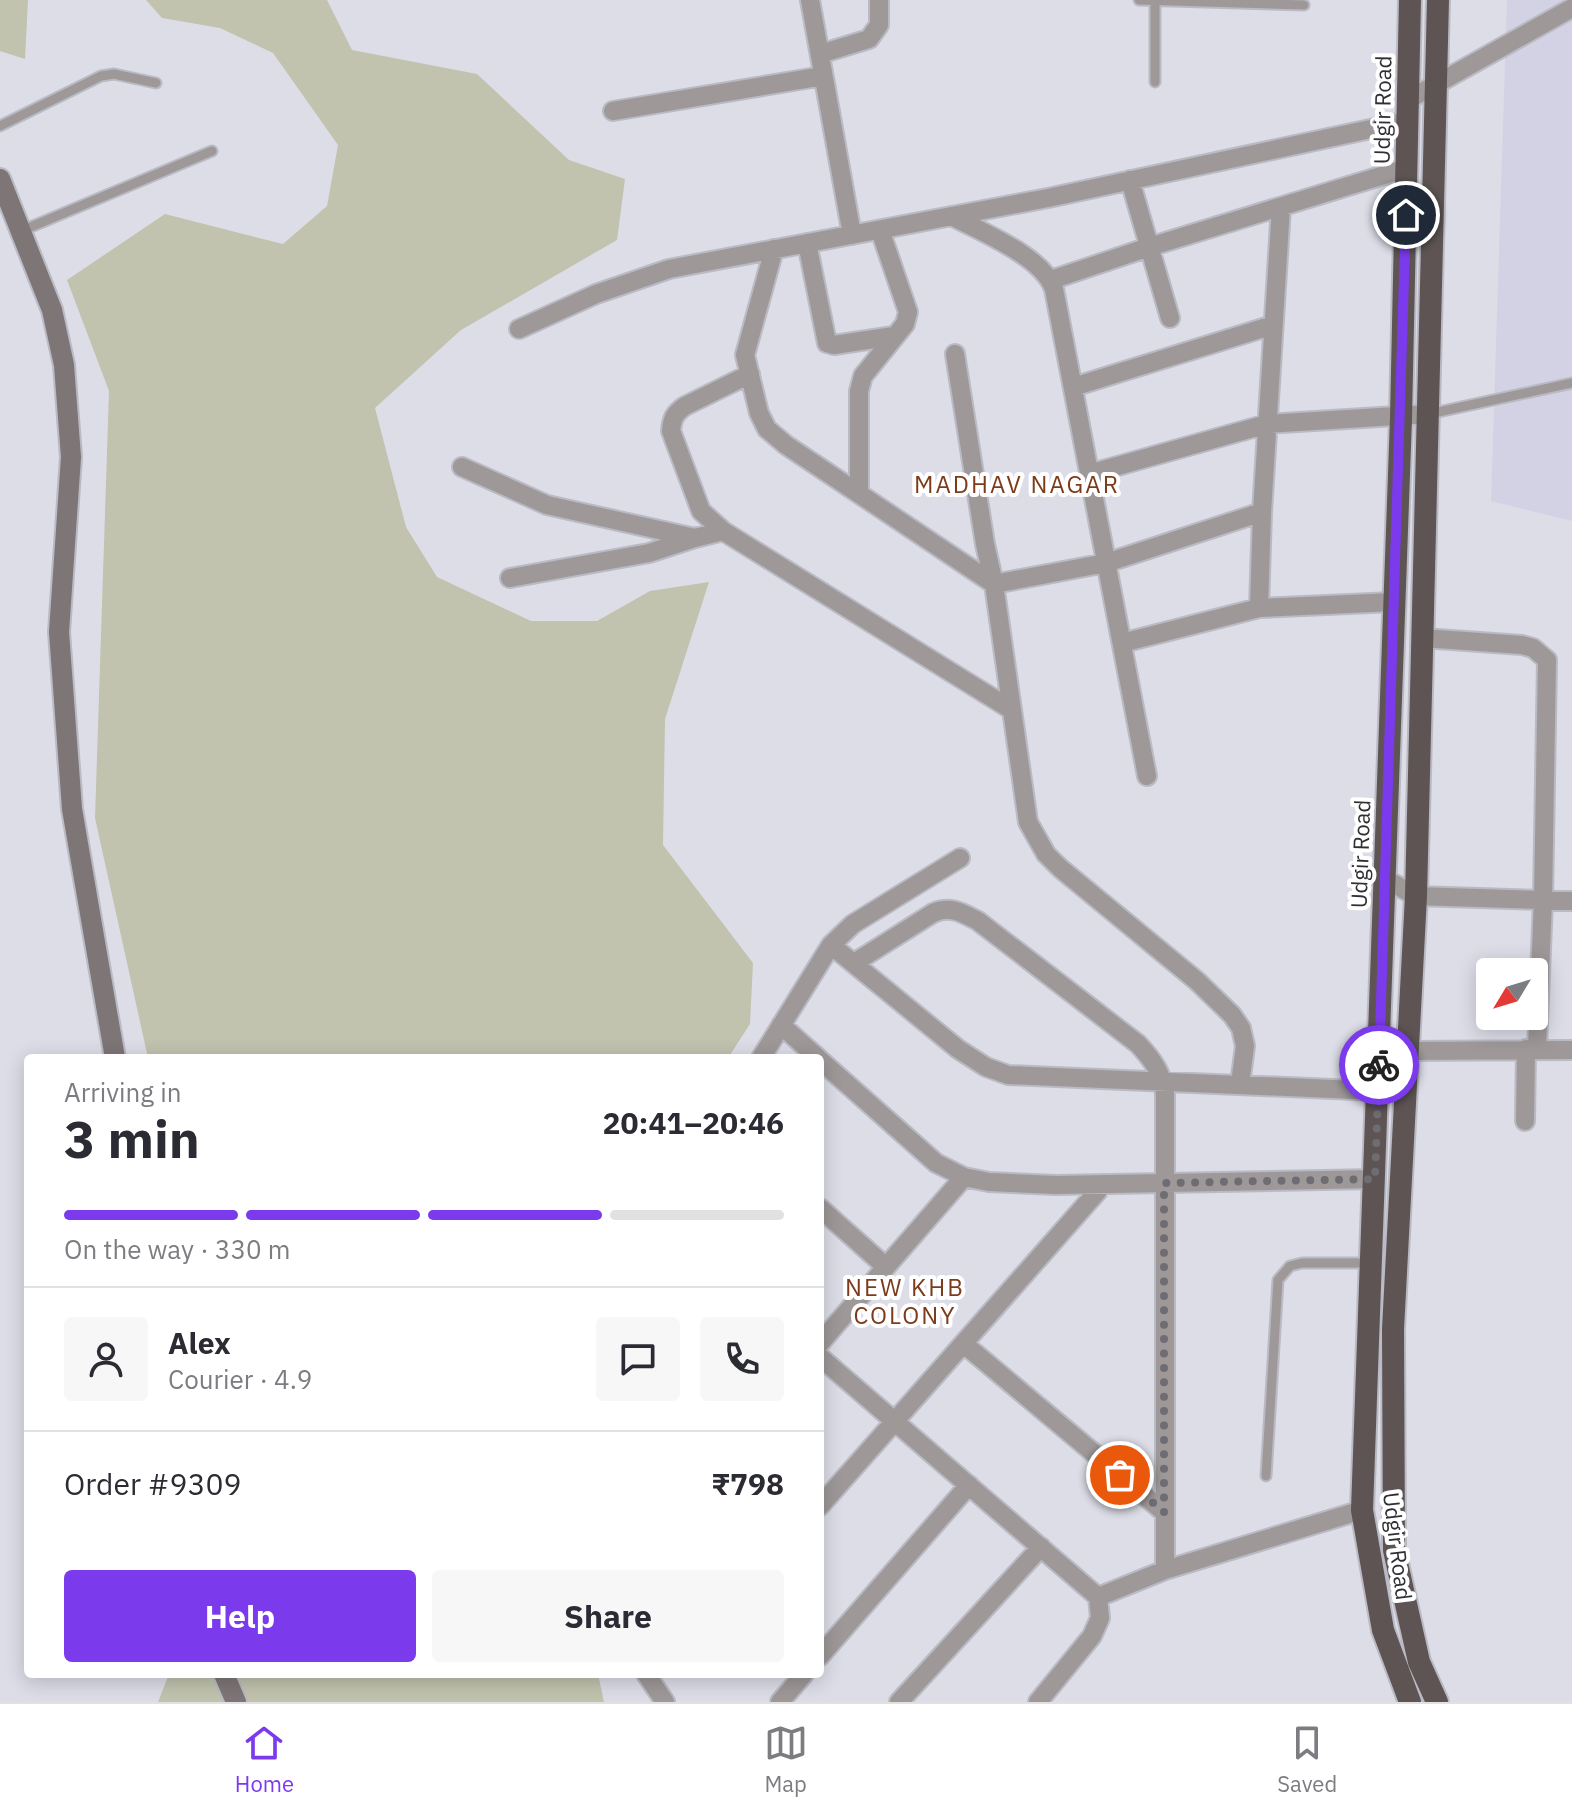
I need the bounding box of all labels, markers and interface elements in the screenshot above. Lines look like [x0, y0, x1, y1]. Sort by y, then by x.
street label: Udgir Road [1367, 55, 1397, 165]
pin [1372, 181, 1440, 249]
icon: home [1384, 193, 1428, 237]
district label: MADHAV NAGAR [914, 468, 1120, 500]
street label: Udgir Road [1344, 799, 1376, 909]
north arrow [1476, 958, 1548, 1030]
map controls [1476, 958, 1548, 1030]
courier [1339, 1025, 1419, 1105]
icon: bike [1357, 1043, 1401, 1087]
text: Arriving in [64, 1075, 181, 1109]
text: 20:41–20:46 [603, 1103, 784, 1142]
text: 3 min [64, 1105, 200, 1172]
text: On the way · 330 m [64, 1232, 290, 1266]
district label: NEW KHB COLONY [845, 1271, 965, 1331]
button: person [64, 1317, 148, 1401]
button: chat [596, 1317, 680, 1401]
button: phone [700, 1317, 784, 1401]
text: Alex [168, 1323, 231, 1362]
text: Courier · 4.9 [168, 1362, 312, 1396]
pin [1086, 1441, 1154, 1509]
icon: bag [1098, 1453, 1142, 1497]
text: Order #9309 [64, 1464, 241, 1503]
text: ₹798 [711, 1464, 784, 1503]
street label: Udgir Road [1377, 1490, 1419, 1602]
button: Help [64, 1570, 416, 1662]
button: Share [432, 1570, 784, 1662]
tab: Home [235, 1721, 294, 1798]
tab: Map [764, 1721, 808, 1798]
tab: Saved [1277, 1721, 1337, 1798]

